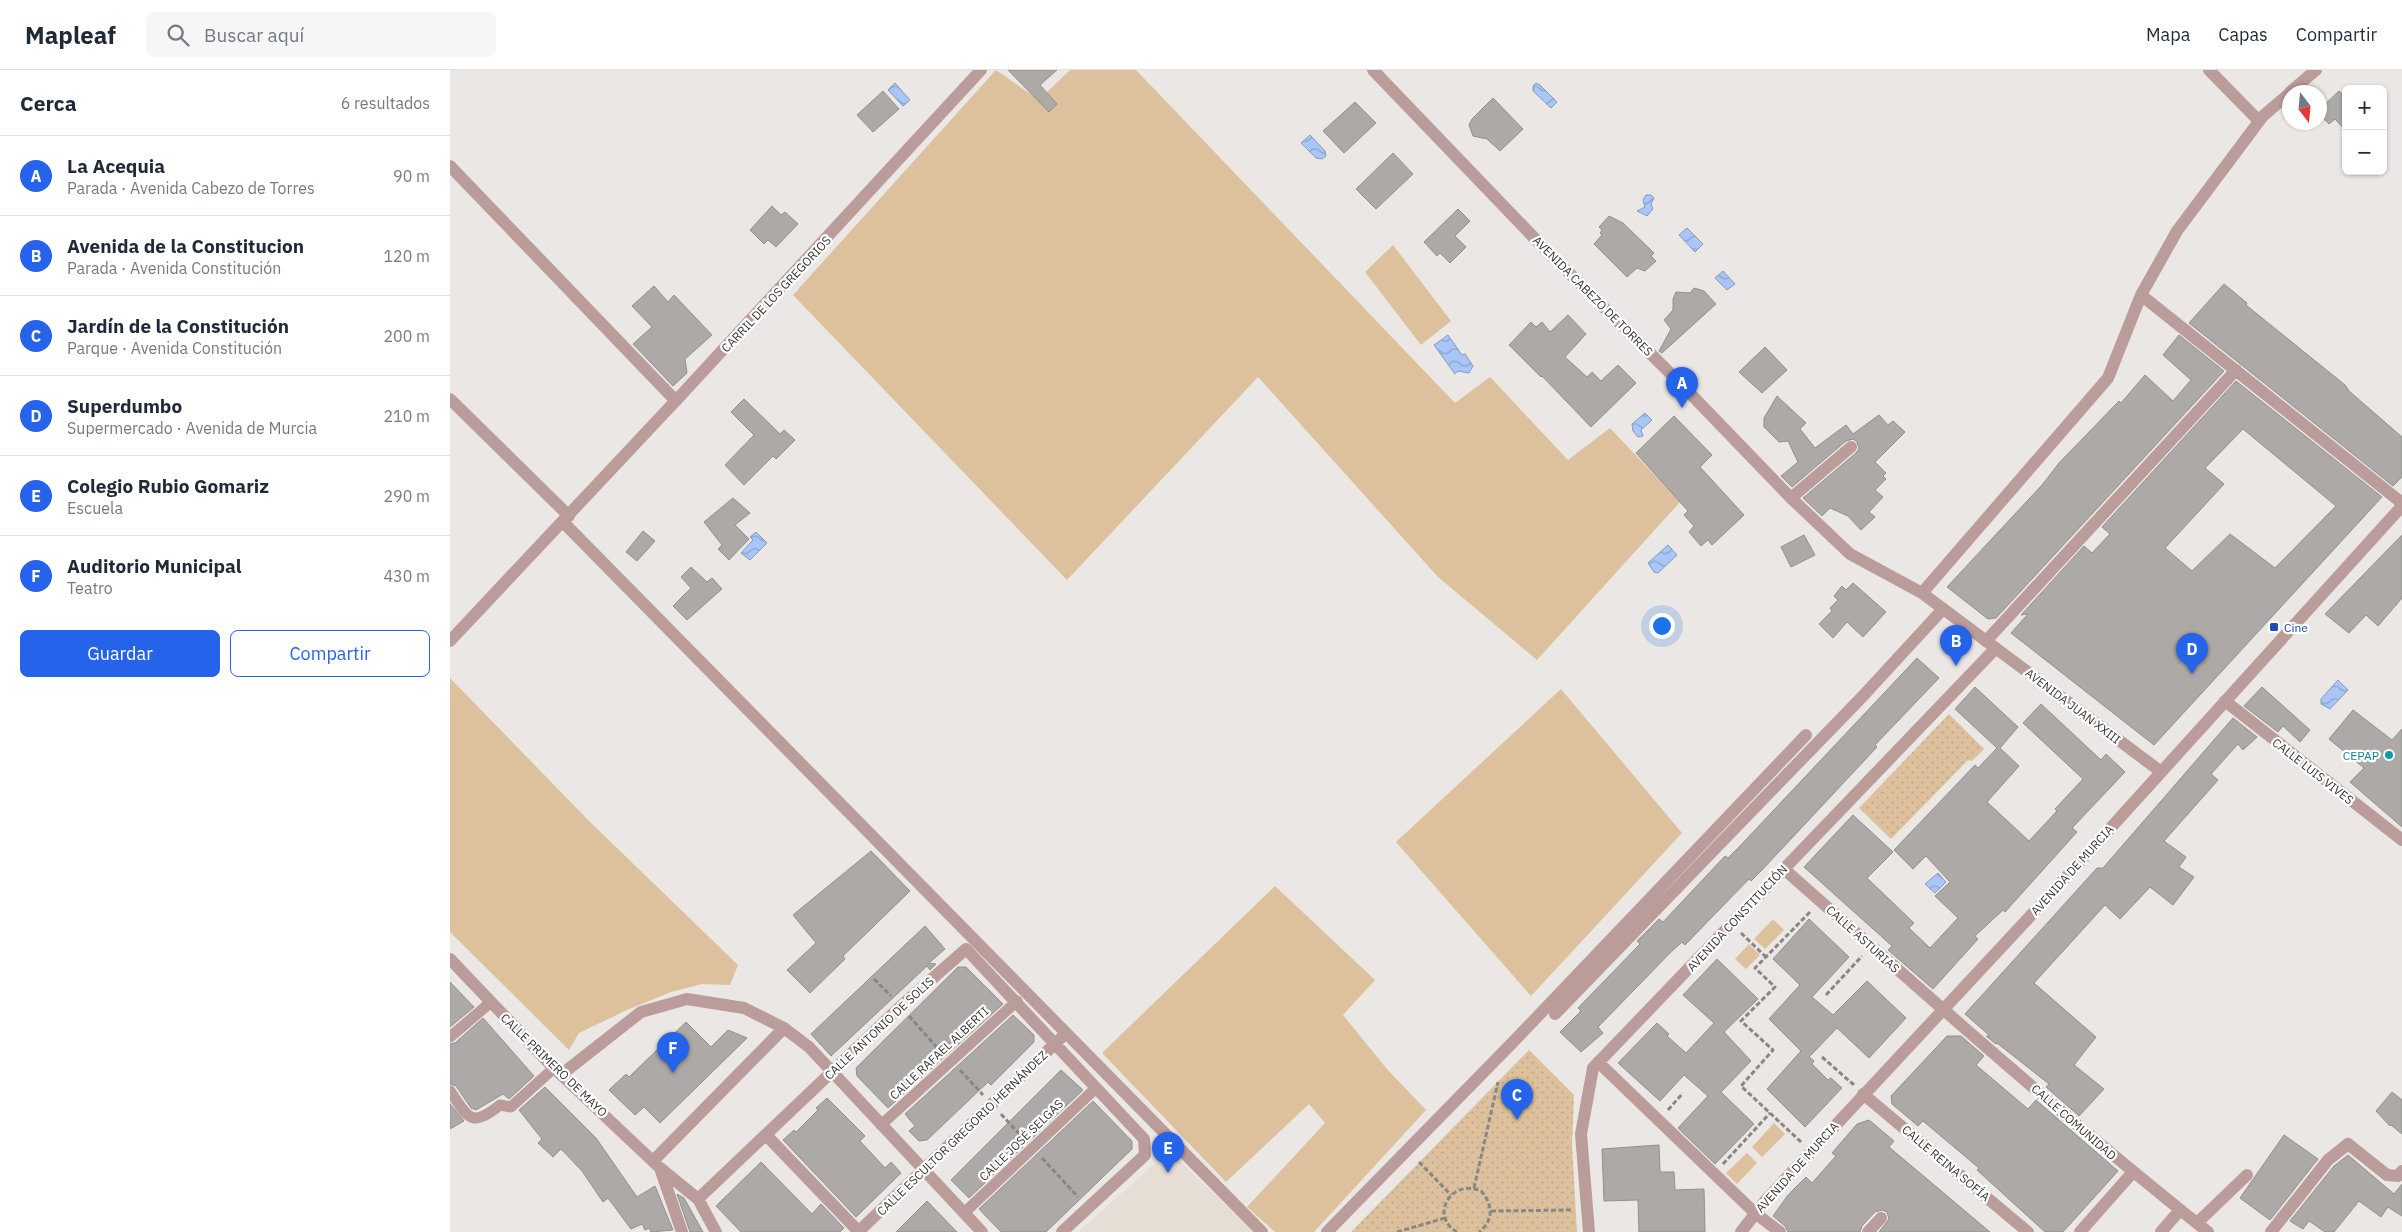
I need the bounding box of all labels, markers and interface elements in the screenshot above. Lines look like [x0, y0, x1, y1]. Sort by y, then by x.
search box [146, 12, 496, 57]
text: Mapleaf [25, 19, 116, 51]
icon: search [164, 21, 192, 49]
text: Buscar aquí [204, 23, 304, 47]
text: Mapa [2146, 23, 2190, 46]
text: Capas [2218, 23, 2268, 46]
text: Compartir [2296, 23, 2377, 46]
north arrow [2282, 85, 2327, 130]
map controls [2342, 85, 2387, 175]
button: + [2342, 85, 2387, 130]
text: Cerca [20, 89, 77, 117]
text: 6 resultados [341, 93, 430, 113]
button: − [2342, 130, 2387, 175]
text: La Acequia [67, 154, 165, 178]
text: A [31, 166, 41, 186]
text: 90 m [393, 166, 430, 186]
text: Parada · Avenida Cabezo de Torres [67, 178, 315, 198]
street label: CARRIL DE LOS GREGORIOS [718, 233, 834, 355]
street label: AVENIDA CABEZO DE TORRES [1530, 233, 1656, 359]
text: Avenida de la Constitucion [67, 234, 304, 258]
text: B [31, 246, 41, 266]
text: 120 m [383, 246, 430, 266]
text: Parada · Avenida Constitución [67, 258, 281, 278]
text: Jardín de la Constitución [67, 314, 289, 338]
text: C [31, 326, 41, 346]
text: 200 m [383, 326, 430, 346]
text: Parque · Avenida Constitución [67, 338, 282, 358]
pin: A [1666, 367, 1698, 408]
text: Superdumbo [67, 394, 182, 418]
text: D [30, 406, 42, 426]
text: 210 m [383, 406, 430, 426]
text: Supermercado · Avenida de Murcia [67, 418, 317, 438]
text: Colegio Rubio Gomariz [67, 474, 269, 498]
text: E [31, 486, 41, 506]
text: 290 m [383, 486, 430, 506]
text: Escuela [67, 498, 123, 518]
text: Auditorio Municipal [67, 554, 242, 578]
text: F [31, 566, 41, 586]
text: 430 m [383, 566, 430, 586]
text: Teatro [67, 578, 113, 598]
your location [1649, 613, 1675, 639]
place label: Cine [2284, 620, 2308, 635]
marker: Cine [2268, 621, 2280, 633]
pin: B [1940, 625, 1972, 666]
button: Guardar [20, 630, 220, 677]
button: Compartir [230, 630, 430, 677]
pin: D [2176, 633, 2208, 674]
street label: AVENIDA JUAN XXIII [2022, 665, 2124, 747]
street label: CALLE LUIS VIVES [2269, 735, 2357, 807]
place label: CEPAP [2343, 748, 2379, 763]
marker: CEPAP [2383, 749, 2395, 761]
street label: AVENIDA DE MURCIA [2027, 821, 2117, 918]
street label: AVENIDA CONSTITUCIÓN [1684, 862, 1790, 974]
street label: CALLE ASTURIAS [1823, 902, 1903, 976]
street label: CALLE ANTONIO DE SOLIS [821, 973, 937, 1083]
street label: CALLE RAFAEL ALBERTI [886, 1003, 992, 1103]
street label: CALLE PRIMERO DE MAYO [498, 1010, 610, 1120]
pin: F [657, 1032, 689, 1073]
street label: CALLE ESCULTOR GREGORIO HERNÁNDEZ [874, 1047, 1050, 1219]
pin: C [1501, 1079, 1533, 1120]
street label: CALLE COMUNIDAD [2028, 1081, 2120, 1163]
street label: CALLE JOSÉ SELGAS [976, 1096, 1066, 1184]
street label: AVENIDA DE MURCIA [1752, 1118, 1842, 1215]
street label: CALLE REINA SOFÍA [1899, 1122, 1993, 1204]
pin: E [1152, 1132, 1184, 1173]

